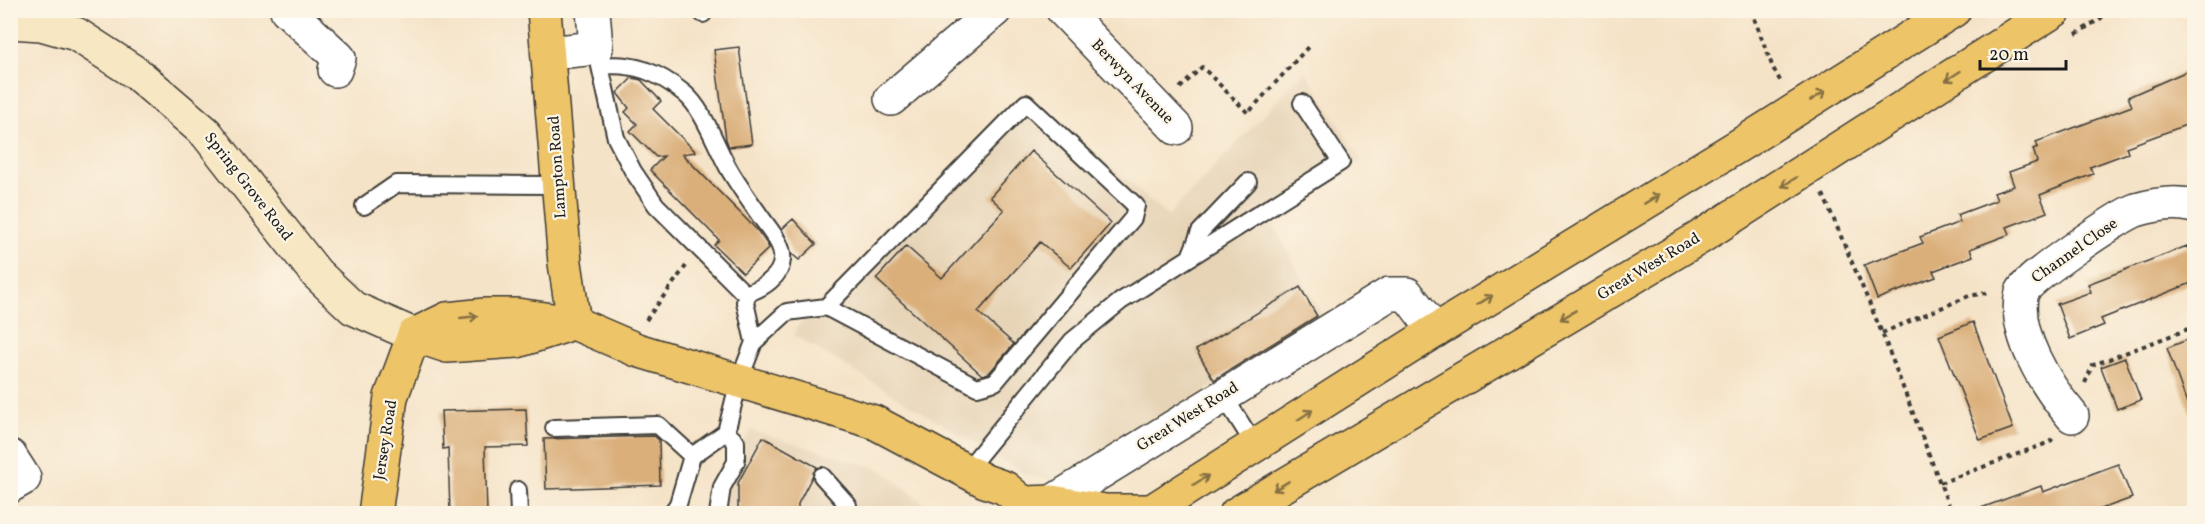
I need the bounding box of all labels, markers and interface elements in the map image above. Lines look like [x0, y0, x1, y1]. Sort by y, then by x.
scale bar [1980, 33, 2066, 71]
street label: Berwyn Avenue [1086, 35, 1178, 129]
text: 20 m [1989, 43, 2029, 68]
one-way arrow [1945, 71, 1962, 83]
one-way arrow [1809, 89, 1826, 101]
street label: Lampton Road [543, 115, 573, 219]
street label: Spring Grove Road [199, 128, 297, 246]
one-way arrow [1781, 176, 1798, 188]
one-way arrow [1643, 192, 1660, 204]
street label: Channel Close [2027, 213, 2123, 289]
street label: Great West Road [1594, 228, 1704, 306]
one-way arrow [1476, 294, 1493, 306]
one-way arrow [1560, 310, 1577, 322]
one-way arrow [458, 311, 478, 322]
street label: Great West Road [1133, 377, 1243, 457]
street label: Jersey Road [369, 398, 403, 482]
one-way arrow [1296, 409, 1313, 421]
one-way arrow [1192, 474, 1209, 486]
one-way arrow [1273, 481, 1290, 493]

